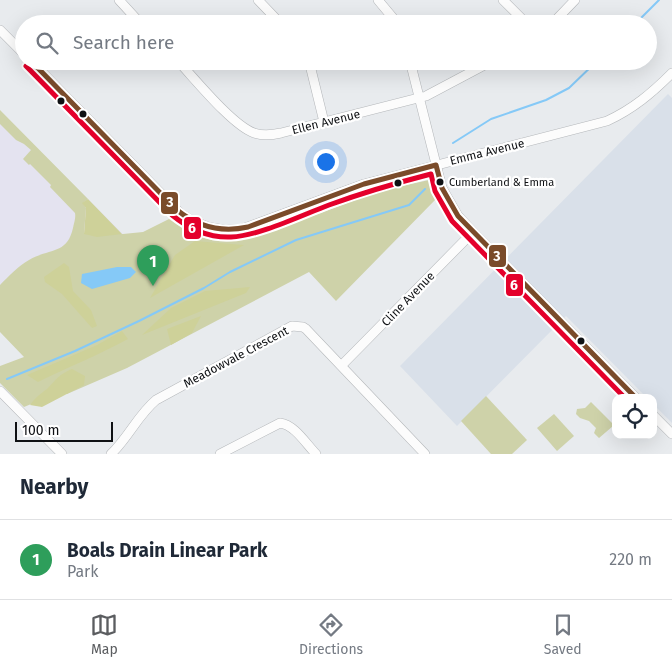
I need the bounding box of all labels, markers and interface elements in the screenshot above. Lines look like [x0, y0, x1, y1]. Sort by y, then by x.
search box [15, 15, 657, 70]
icon: search [33, 29, 61, 57]
text: Search here [73, 31, 174, 54]
unlabelled marker [56, 96, 66, 106]
street label: Ellen Avenue [290, 107, 362, 137]
unlabelled marker [78, 109, 88, 119]
street label: Emma Avenue [448, 136, 526, 168]
your location [313, 149, 339, 175]
place label: Cumberland & Emma [449, 176, 554, 189]
marker: Cumberland & Emma [435, 177, 445, 187]
unlabelled marker [393, 178, 403, 188]
line badge: 3 [160, 191, 179, 215]
text: 3 [165, 194, 174, 211]
line badge: 6 [183, 216, 202, 240]
text: 6 [188, 220, 196, 237]
line badge: 3 [488, 244, 507, 268]
pin: 1 [137, 245, 169, 286]
text: 3 [492, 248, 501, 265]
street label: Cline Avenue [379, 269, 437, 329]
line badge: 6 [505, 273, 524, 297]
text: 6 [510, 277, 518, 294]
street label: Meadowvale Crescent [181, 323, 291, 391]
unlabelled marker [576, 336, 586, 346]
map controls [612, 394, 657, 439]
button: locate [612, 394, 657, 439]
scale bar [15, 419, 112, 442]
text: 100 m [22, 422, 59, 439]
text: Nearby [20, 474, 88, 500]
text: Boals Drain Linear Park [67, 539, 268, 562]
text: 1 [32, 550, 40, 569]
text: 220 m [609, 550, 652, 569]
text: Park [67, 562, 99, 581]
tab: Map [90, 611, 118, 658]
tab: Directions [299, 611, 363, 658]
tab: Saved [544, 611, 582, 658]

